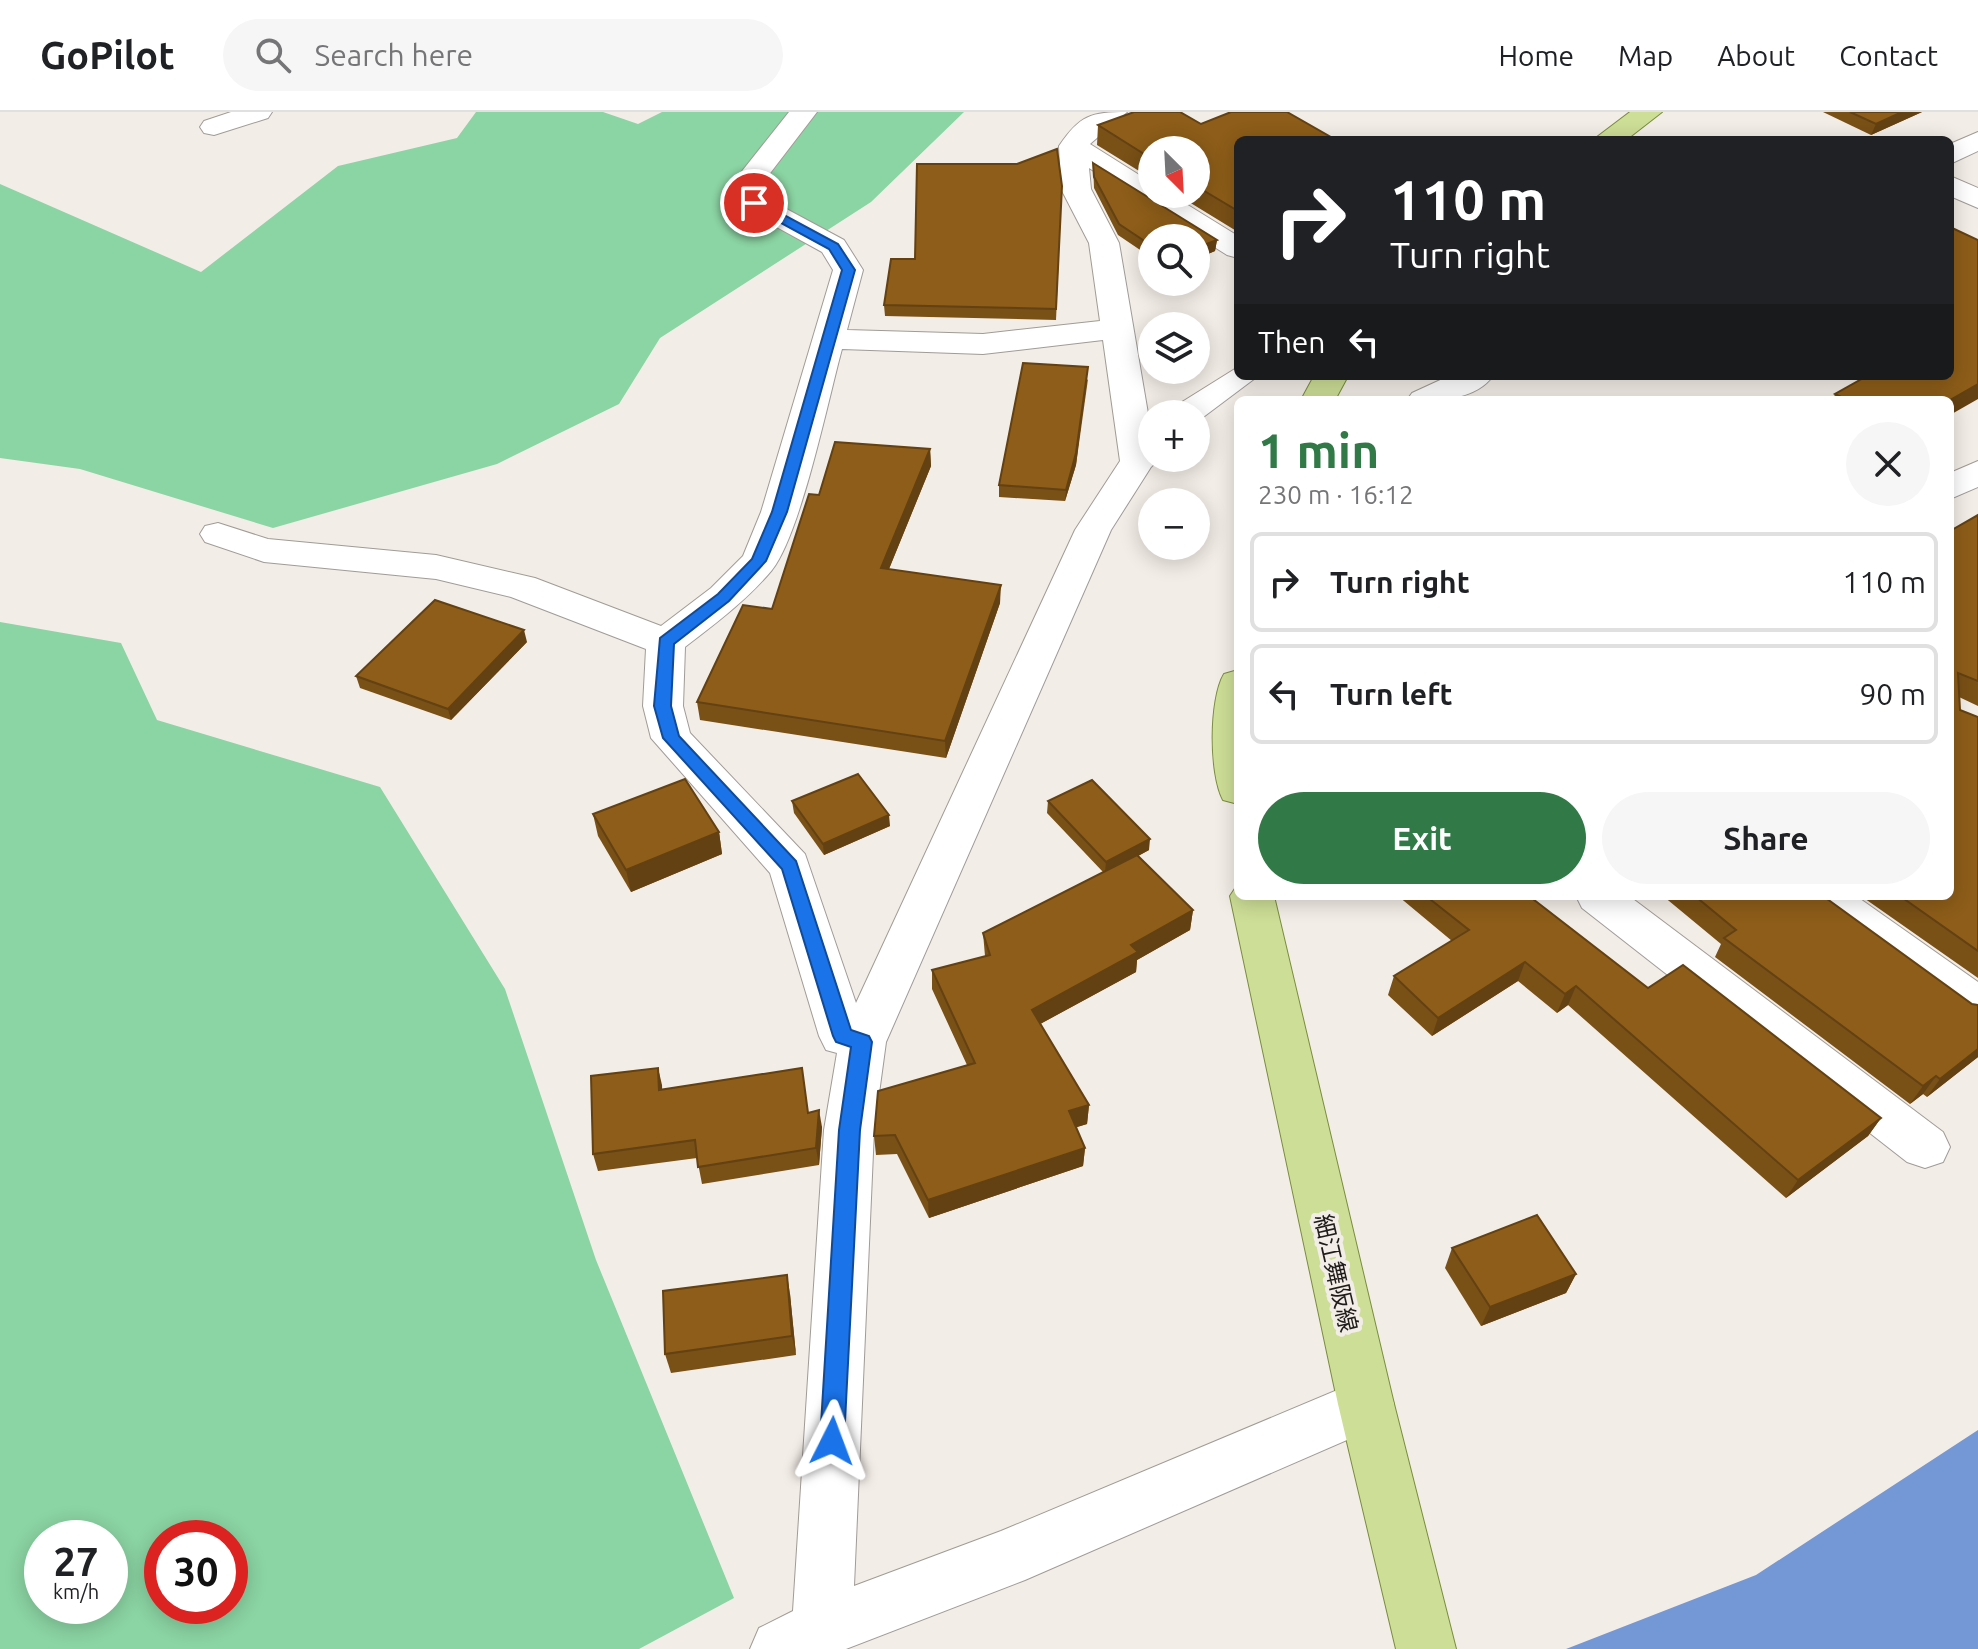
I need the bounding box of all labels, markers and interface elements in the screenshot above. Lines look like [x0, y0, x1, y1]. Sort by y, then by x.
search box [223, 19, 783, 91]
icon: search [251, 33, 295, 77]
text: GoPilot [40, 34, 175, 76]
text: Search here [315, 38, 473, 72]
text: Home [1499, 40, 1574, 71]
text: Map [1618, 40, 1673, 71]
text: About [1717, 40, 1795, 71]
text: Contact [1839, 40, 1938, 71]
north arrow [1138, 136, 1210, 208]
map controls [1138, 136, 1210, 560]
icon: right [1258, 168, 1362, 272]
text: 110 m [1390, 168, 1546, 231]
pin [720, 169, 788, 237]
icon: arrive [732, 181, 776, 225]
button: search [1138, 224, 1210, 296]
text: Turn right [1390, 234, 1550, 275]
button: layers [1138, 312, 1210, 384]
icon: left [1342, 320, 1386, 364]
text: Then [1258, 325, 1326, 359]
button: + [1138, 400, 1210, 472]
button: close [1846, 422, 1930, 506]
text: 1 min [1258, 423, 1379, 477]
text: 230 m · 16:12 [1258, 480, 1414, 509]
button: − [1138, 488, 1210, 560]
icon: right [1262, 560, 1306, 604]
text: Turn right [1330, 565, 1470, 599]
text: 110 m [1842, 565, 1926, 599]
icon: left [1262, 672, 1306, 716]
text: Turn left [1330, 677, 1452, 711]
text: 90 m [1859, 677, 1926, 711]
button: Exit [1258, 792, 1586, 884]
button: Share [1602, 792, 1930, 884]
street label: 細江舞阪線 [1309, 1212, 1363, 1334]
position arrow [790, 1399, 874, 1483]
speed limit sign: 30 [144, 1520, 248, 1624]
text: 27 [53, 1539, 99, 1584]
text: km/h [53, 1580, 99, 1603]

